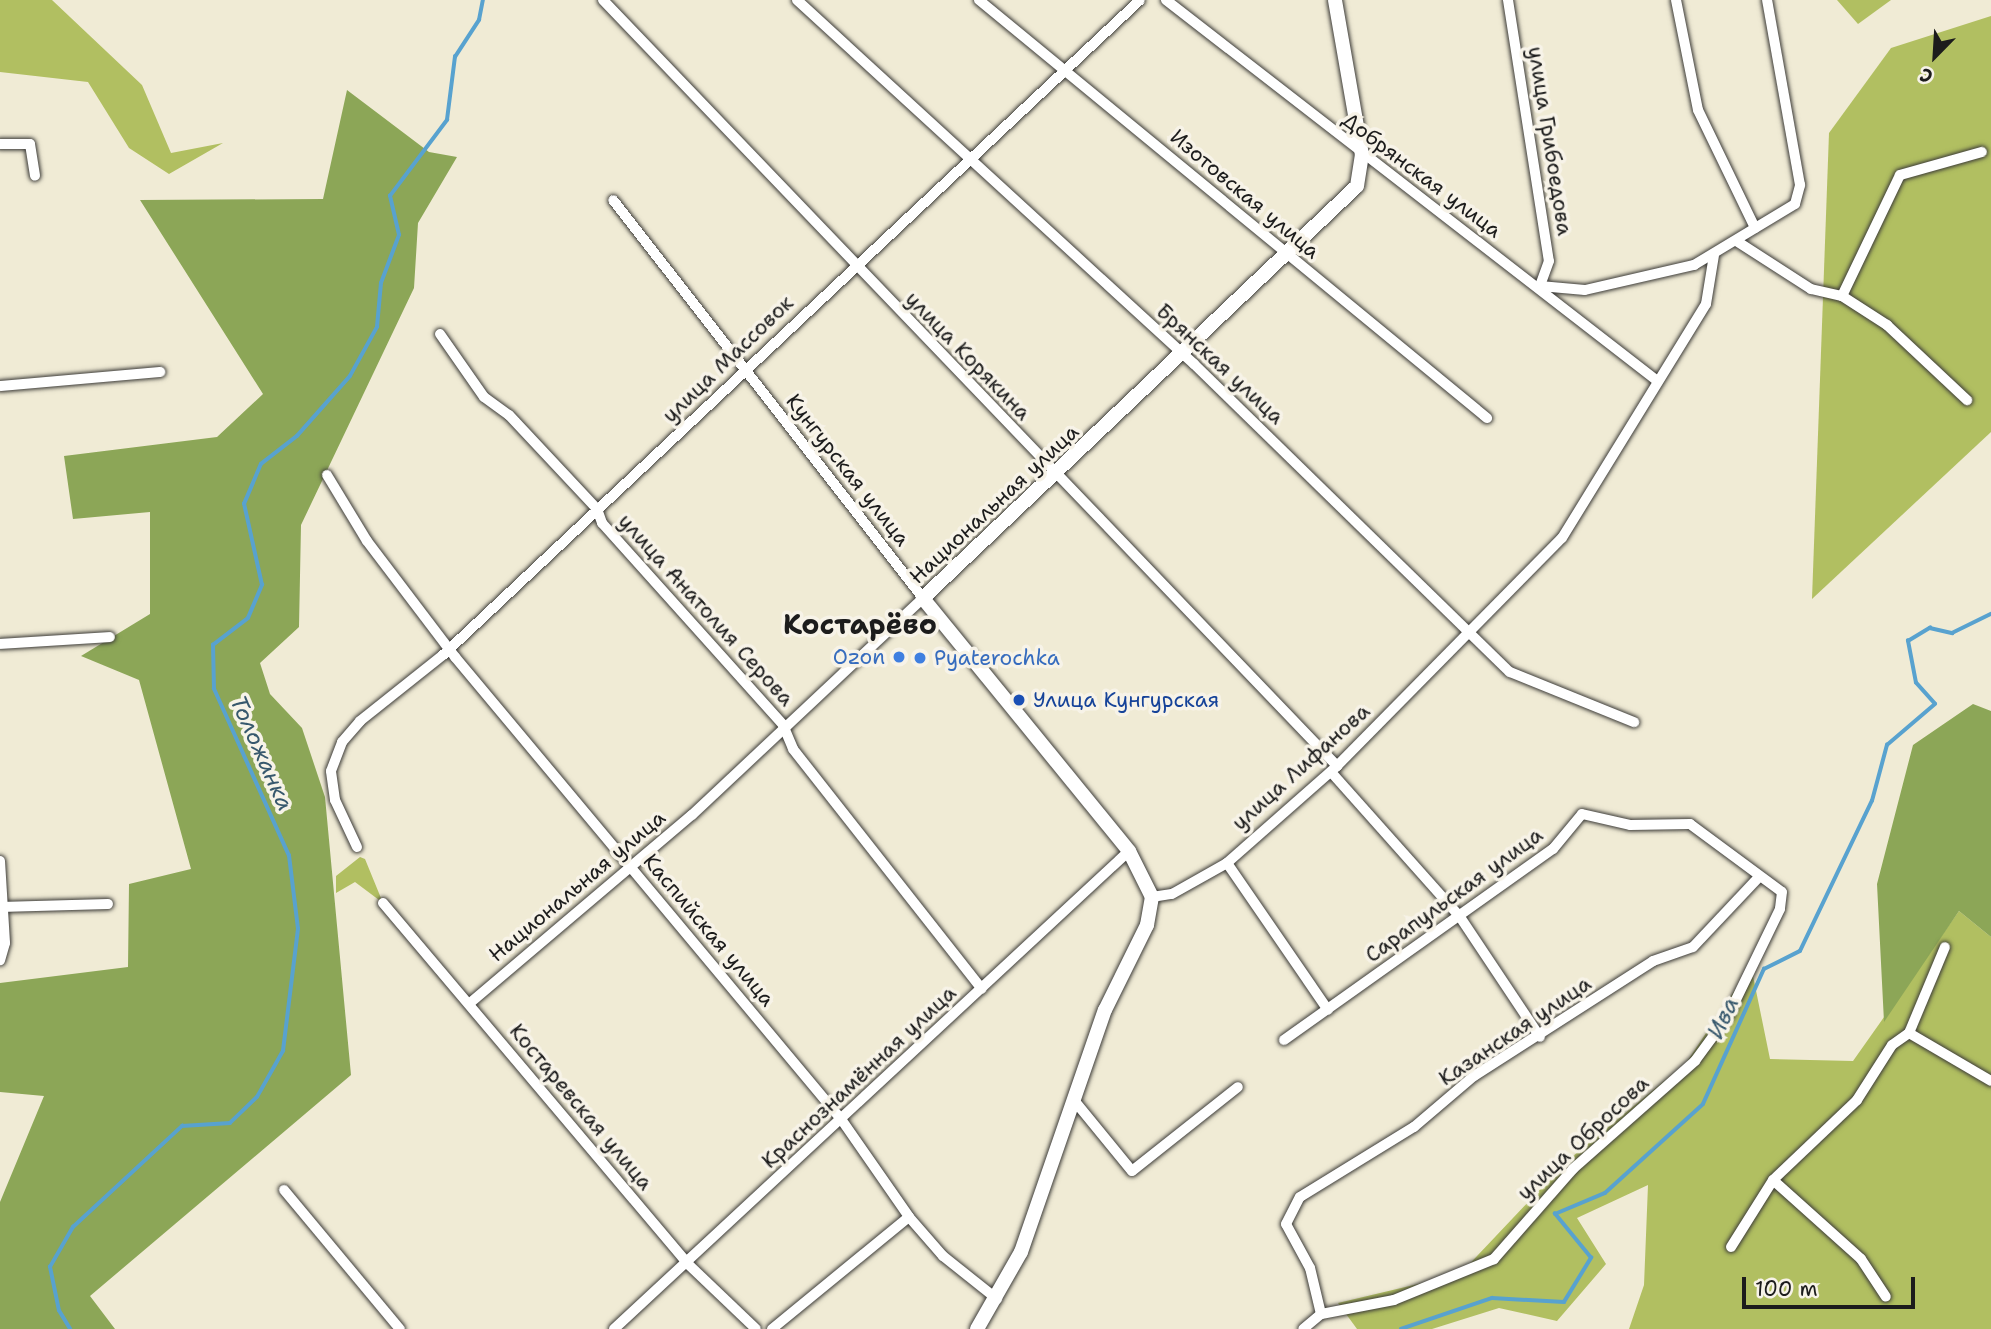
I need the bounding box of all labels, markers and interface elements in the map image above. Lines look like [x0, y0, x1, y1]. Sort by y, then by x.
north arrow [1900, 21, 1970, 91]
street label: улица Грибоедова [1523, 45, 1577, 237]
text: С [1916, 62, 1937, 89]
street label: Добрянская улица [1337, 107, 1507, 243]
street label: Изотовская улица [1165, 124, 1325, 264]
street label: улица Корякина [900, 286, 1036, 426]
street label: улица Массовок [657, 290, 799, 428]
street label: Брянская улица [1151, 298, 1289, 430]
street label: Кунгурская улица [781, 389, 915, 551]
street label: Национальная улица [904, 419, 1084, 589]
street label: улица Анатолия Серова [613, 509, 799, 711]
district label: Костарёво [783, 607, 937, 641]
place label: Ozon [833, 644, 885, 670]
place label: Pyaterochka [934, 645, 1060, 671]
marker: Ozon [891, 649, 907, 665]
marker: Pyaterochka [912, 650, 928, 666]
place label: Улица Кунгурская [1033, 687, 1219, 713]
water label: Толожанка [224, 691, 300, 815]
marker: Улица Кунгурская [1011, 692, 1027, 708]
street label: улица Лифанова [1227, 699, 1375, 835]
street label: Национальная улица [484, 805, 670, 967]
street label: Сарапульская улица [1360, 822, 1548, 968]
street label: Каспийская улица [638, 849, 780, 1011]
street label: Казанская улица [1434, 971, 1596, 1091]
street label: Краснознамённая улица [757, 980, 961, 1174]
water label: Ива [1701, 993, 1745, 1043]
street label: Костаревская улица [504, 1019, 658, 1195]
street label: улица Обросова [1512, 1071, 1654, 1205]
scale bar [1746, 1262, 1919, 1306]
text: 100 m [1755, 1275, 1818, 1303]

